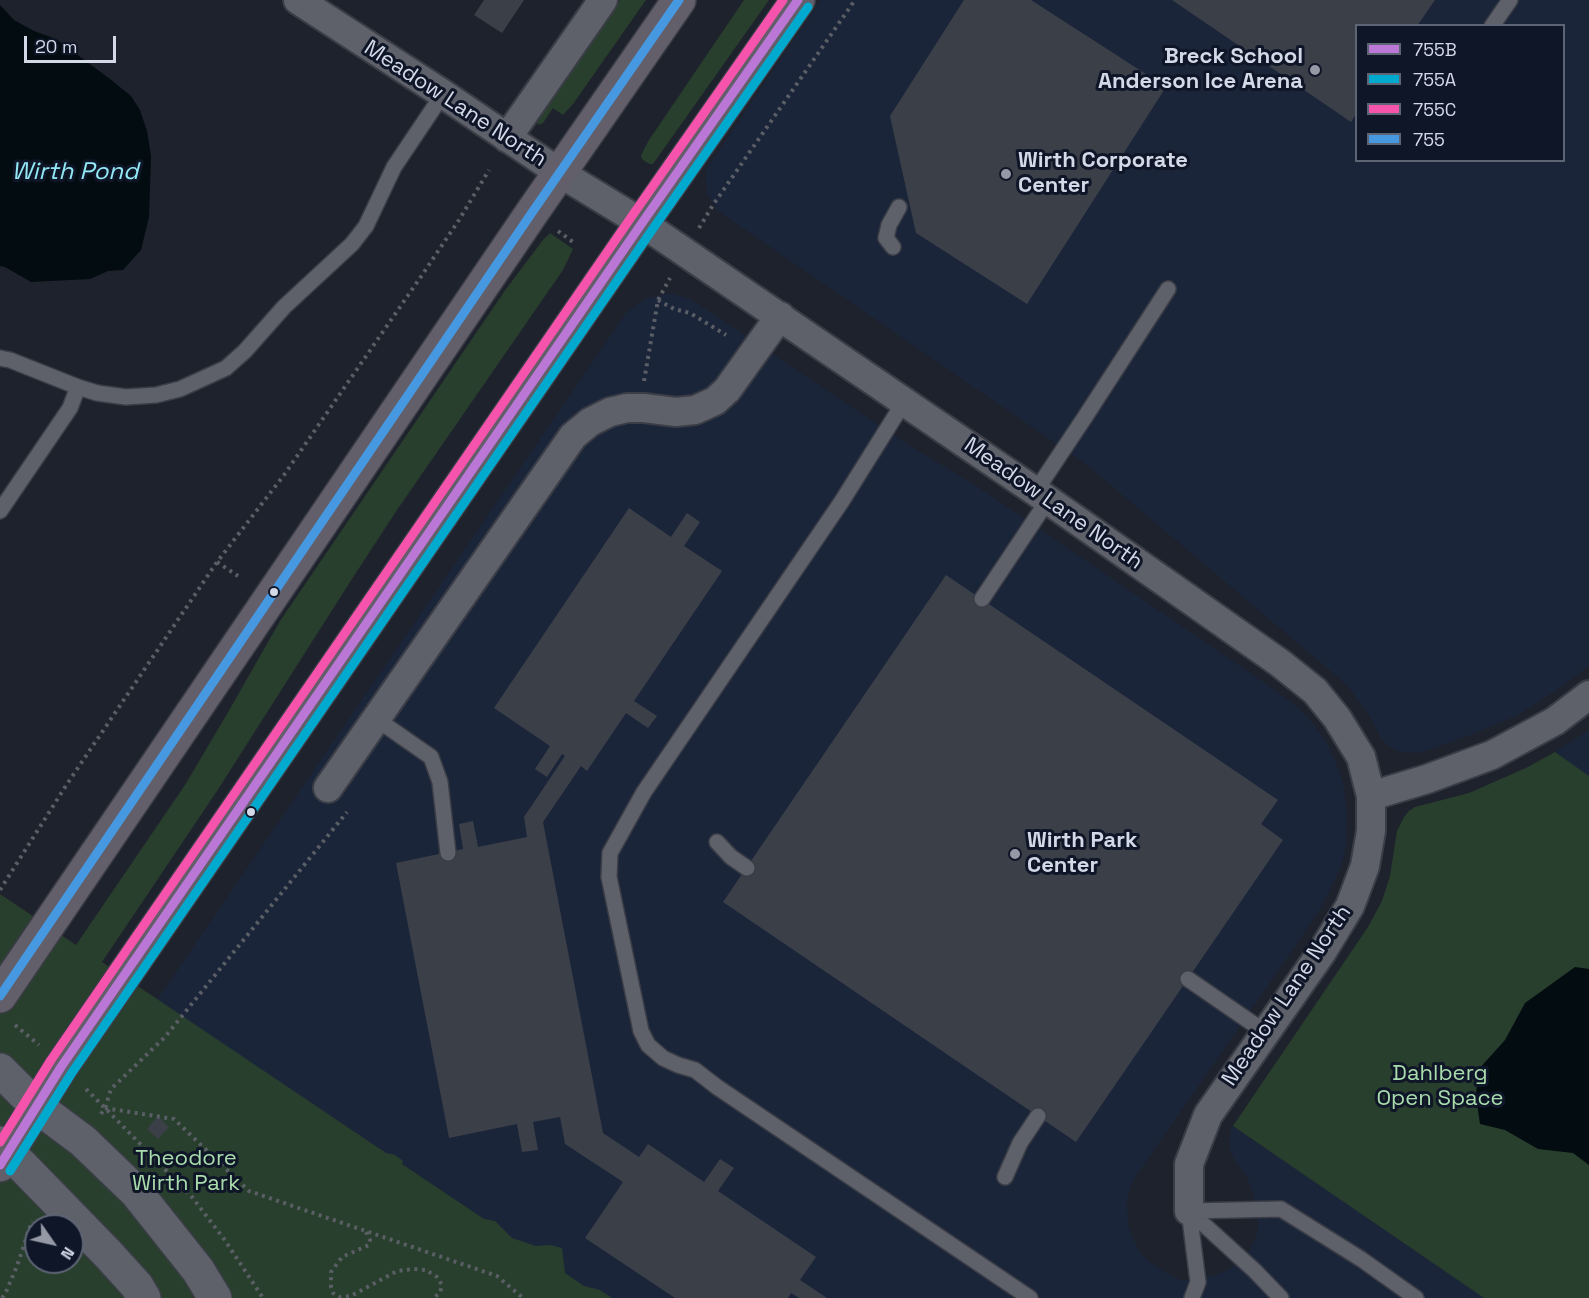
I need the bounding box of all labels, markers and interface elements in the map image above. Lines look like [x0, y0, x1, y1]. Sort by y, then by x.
scale bar [27, 24, 118, 62]
legend [1355, 24, 1565, 162]
text: 20 m [35, 35, 78, 58]
street label: Meadow Lane North [359, 35, 551, 173]
text: 755B [1413, 38, 1457, 61]
place label: Breck School Anderson Ice Arena [1098, 44, 1303, 96]
marker: Breck School Anderson Ice Arena [1308, 63, 1322, 77]
text: 755A [1413, 68, 1456, 91]
text: 755C [1413, 98, 1456, 121]
text: 755 [1413, 128, 1445, 151]
place label: Wirth Corporate Center [1018, 148, 1188, 200]
water label: Wirth Pond [12, 158, 138, 186]
marker: Wirth Corporate Center [999, 167, 1013, 181]
street label: Meadow Lane North [959, 432, 1147, 576]
unlabelled marker [268, 586, 280, 598]
unlabelled marker [245, 806, 257, 818]
place label: Wirth Park Center [1027, 828, 1137, 879]
marker: Wirth Park Center [1008, 847, 1022, 861]
street label: Meadow Lane North [1217, 901, 1357, 1091]
park label: Dahlberg Open Space [1376, 1061, 1504, 1112]
park label: Theodore Wirth Park [132, 1146, 240, 1198]
north arrow [24, 1214, 84, 1274]
text: N [56, 1243, 79, 1264]

